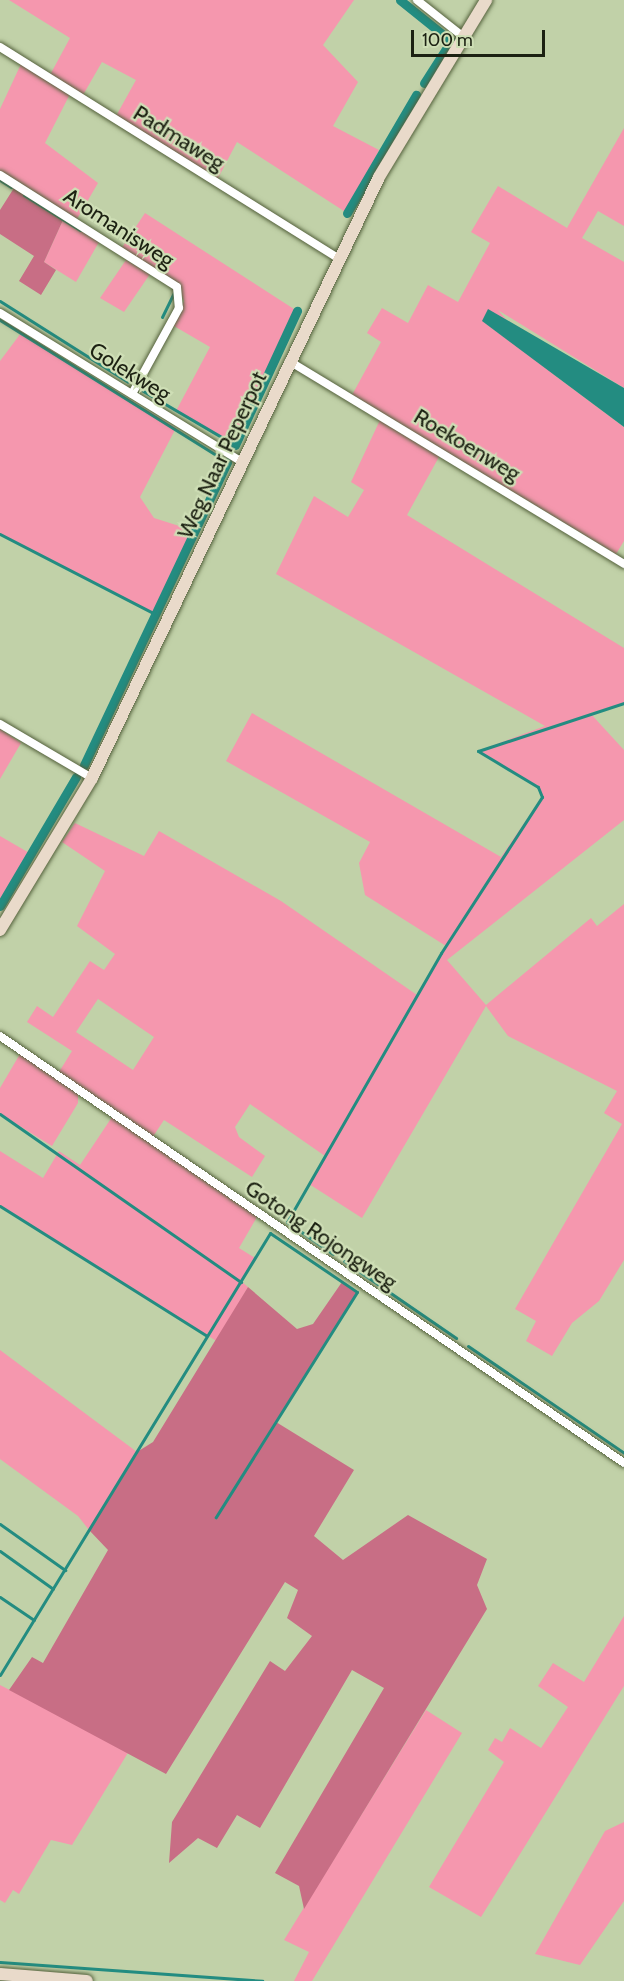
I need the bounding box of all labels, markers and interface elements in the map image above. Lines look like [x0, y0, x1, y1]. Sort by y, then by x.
scale bar [414, 18, 548, 56]
text: 100 m [422, 29, 473, 51]
street label: Padmaweg [128, 100, 230, 176]
street label: Aromanisweg [59, 183, 179, 273]
street label: Golekweg [84, 337, 176, 407]
street label: Weg Naar Peperpot [172, 367, 272, 543]
street label: Roekoenweg [409, 403, 525, 487]
street label: Gotong Rojongweg [240, 1174, 402, 1296]

